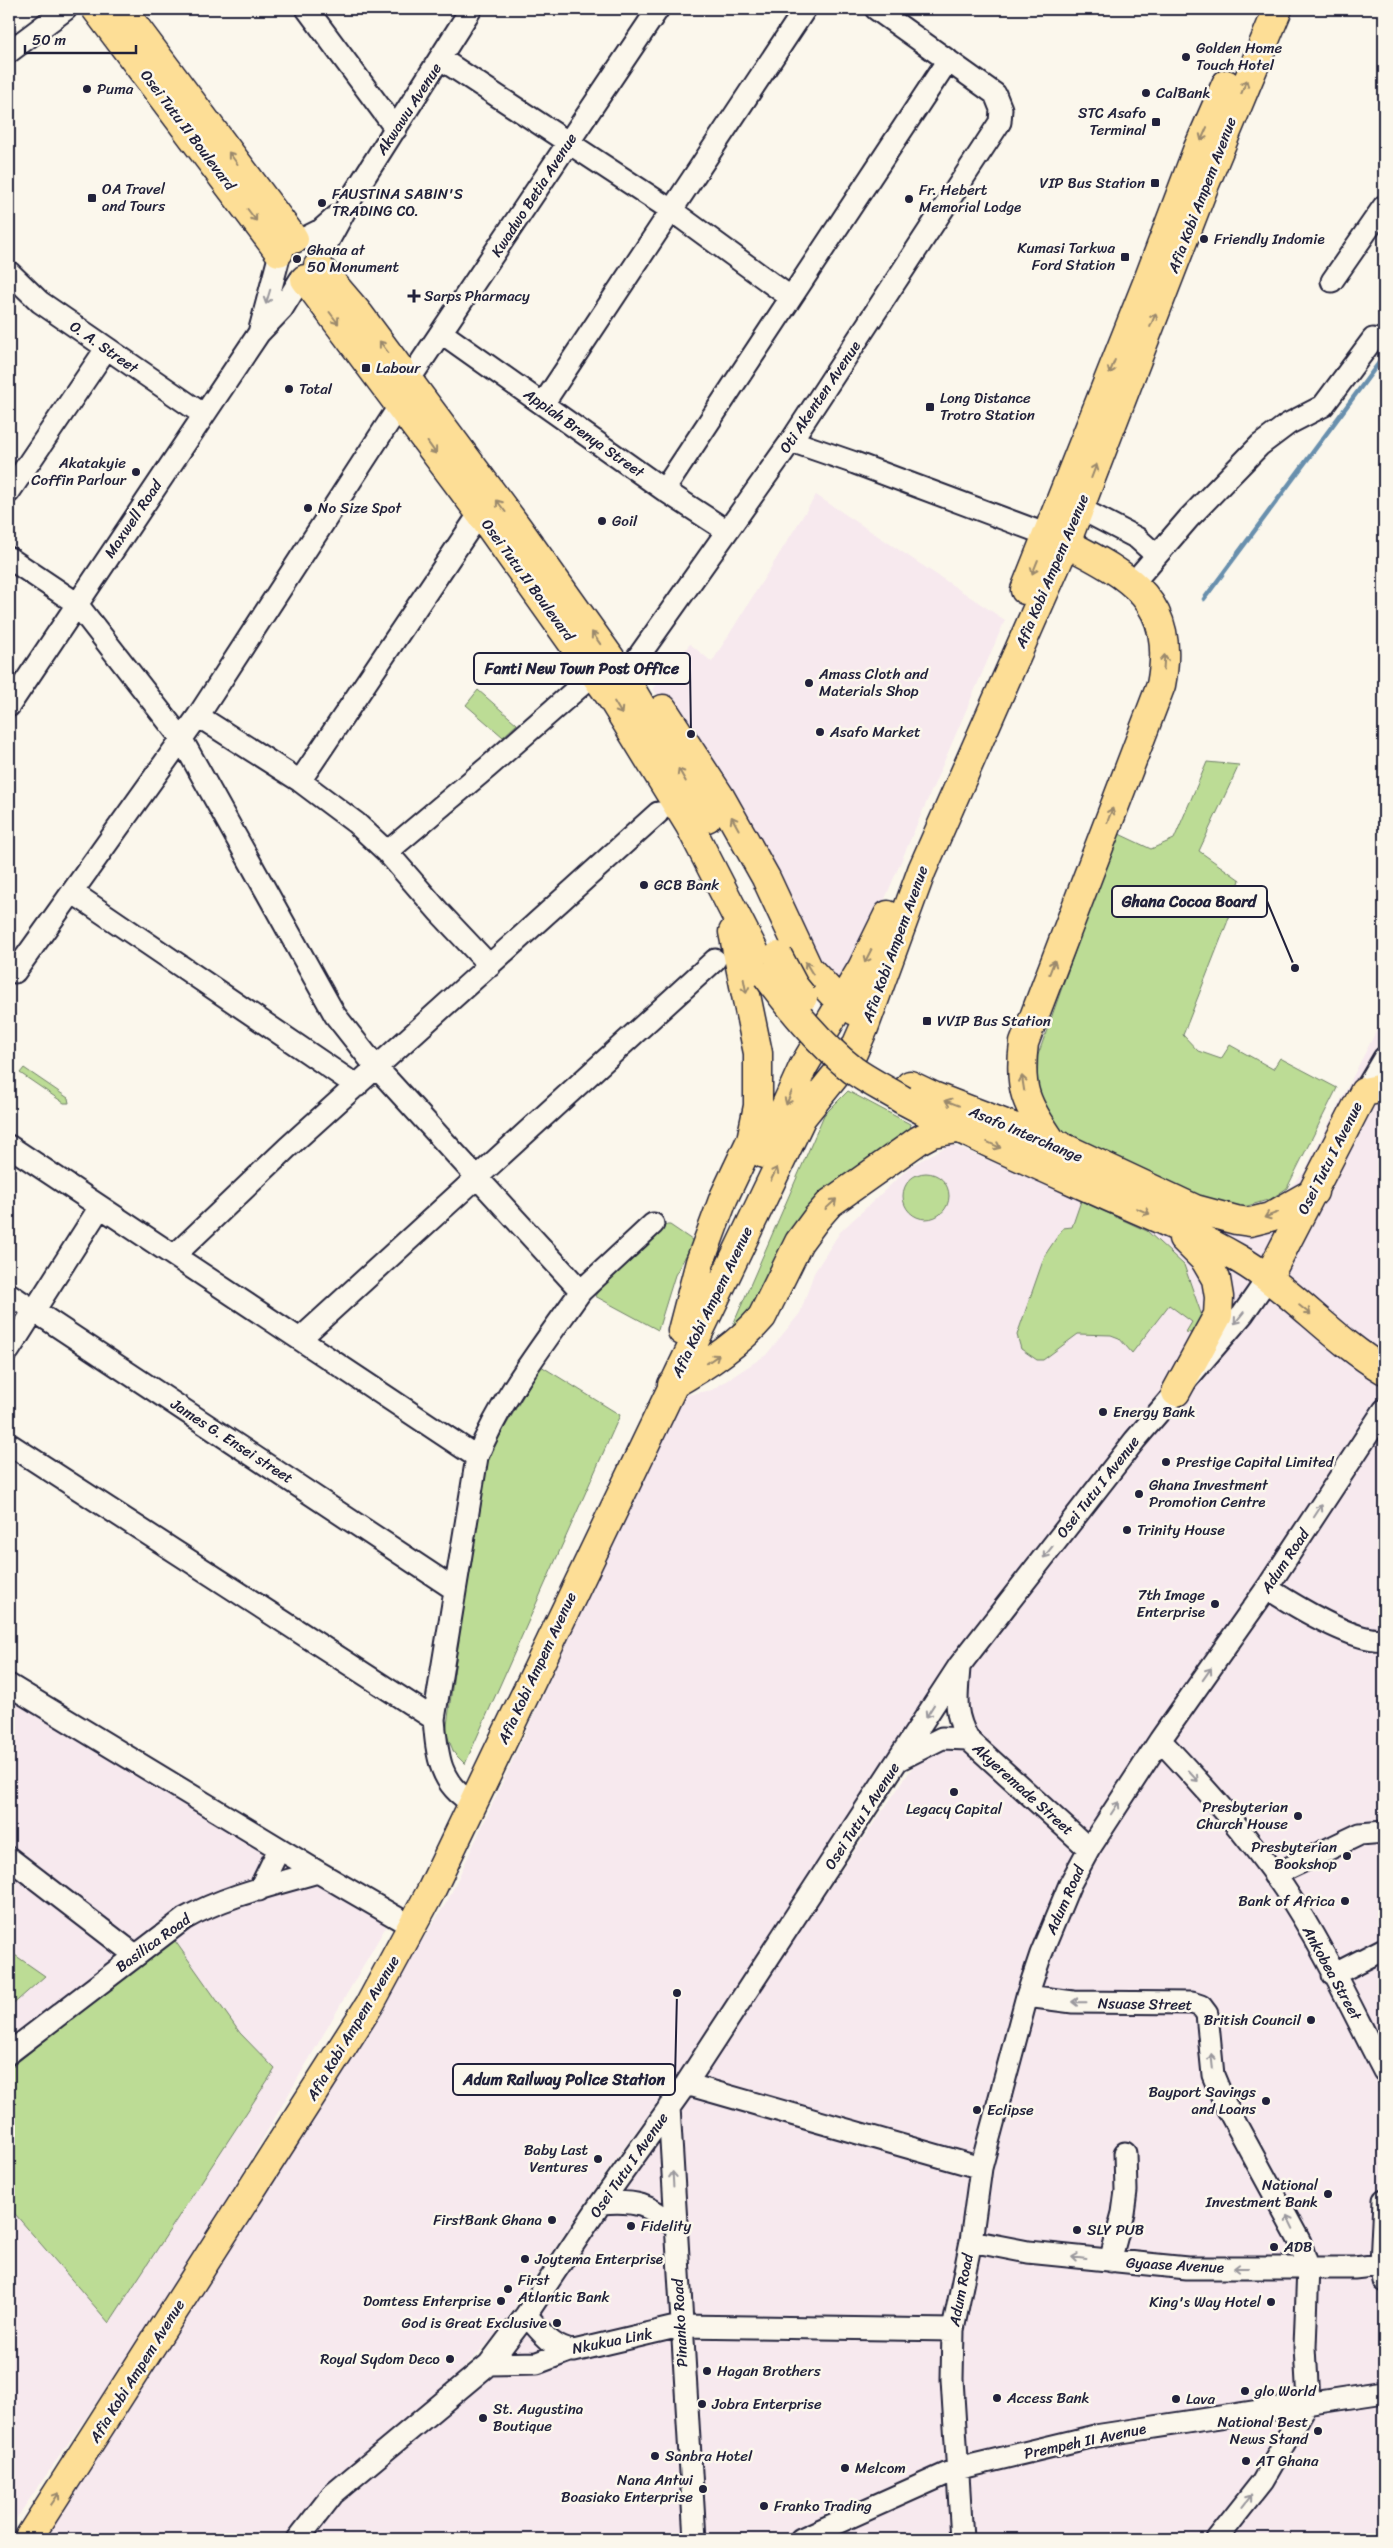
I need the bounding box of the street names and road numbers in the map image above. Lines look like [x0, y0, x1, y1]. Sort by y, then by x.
street label: Akwawu Avenue [369, 57, 449, 161]
street label: Osei Tutu II Boulevard [134, 64, 243, 197]
street label: Afia Kobi Ampem Avenue [1160, 113, 1244, 278]
street label: Kwadwo Betia Avenue [484, 127, 584, 262]
street label: O. A. Street [64, 314, 145, 381]
street label: Oti Akenten Avenue [772, 335, 868, 459]
street label: Appiah Brenya Street [517, 381, 651, 485]
street label: Maxwell Road [97, 474, 170, 564]
street label: Afia Kobi Ampem Avenue [1007, 490, 1096, 653]
street label: Osei Tutu II Boulevard [475, 513, 582, 648]
street label: Afia Kobi Ampem Avenue [854, 862, 936, 1027]
street label: Osei Tutu I Avenue [1290, 1097, 1370, 1219]
street label: Asafo Interchange [964, 1098, 1087, 1170]
street label: Afia Kobi Ampem Avenue [664, 1222, 760, 1383]
street label: James G. Ensei street [164, 1391, 299, 1491]
street label: Osei Tutu I Avenue [1050, 1430, 1147, 1544]
street label: Adum Road [1253, 1522, 1317, 1600]
street label: Afia Kobi Ampem Avenue [490, 1587, 584, 1749]
street label: Akyeremade Street [966, 1736, 1080, 1842]
street label: Osei Tutu I Avenue [817, 1757, 907, 1875]
street label: Adum Road [1038, 1860, 1092, 1940]
street label: Basilica Road [110, 1906, 197, 1979]
street label: Ankobea Street [1295, 1920, 1369, 2026]
street label: Afia Kobi Ampem Avenue [299, 1950, 407, 2106]
street label: Nsuase Street [1098, 1990, 1193, 2018]
street label: Osei Tutu I Avenue [583, 2107, 675, 2223]
street label: Gyaase Avenue [1125, 2249, 1225, 2281]
street label: Adum Road [941, 2250, 981, 2329]
street label: Pinanko Road [665, 2277, 695, 2368]
street label: Afia Kobi Ampem Avenue [82, 2294, 192, 2449]
street label: Nkukua Link [570, 2320, 655, 2361]
street label: Prempeh II Avenue [1022, 2415, 1148, 2467]

